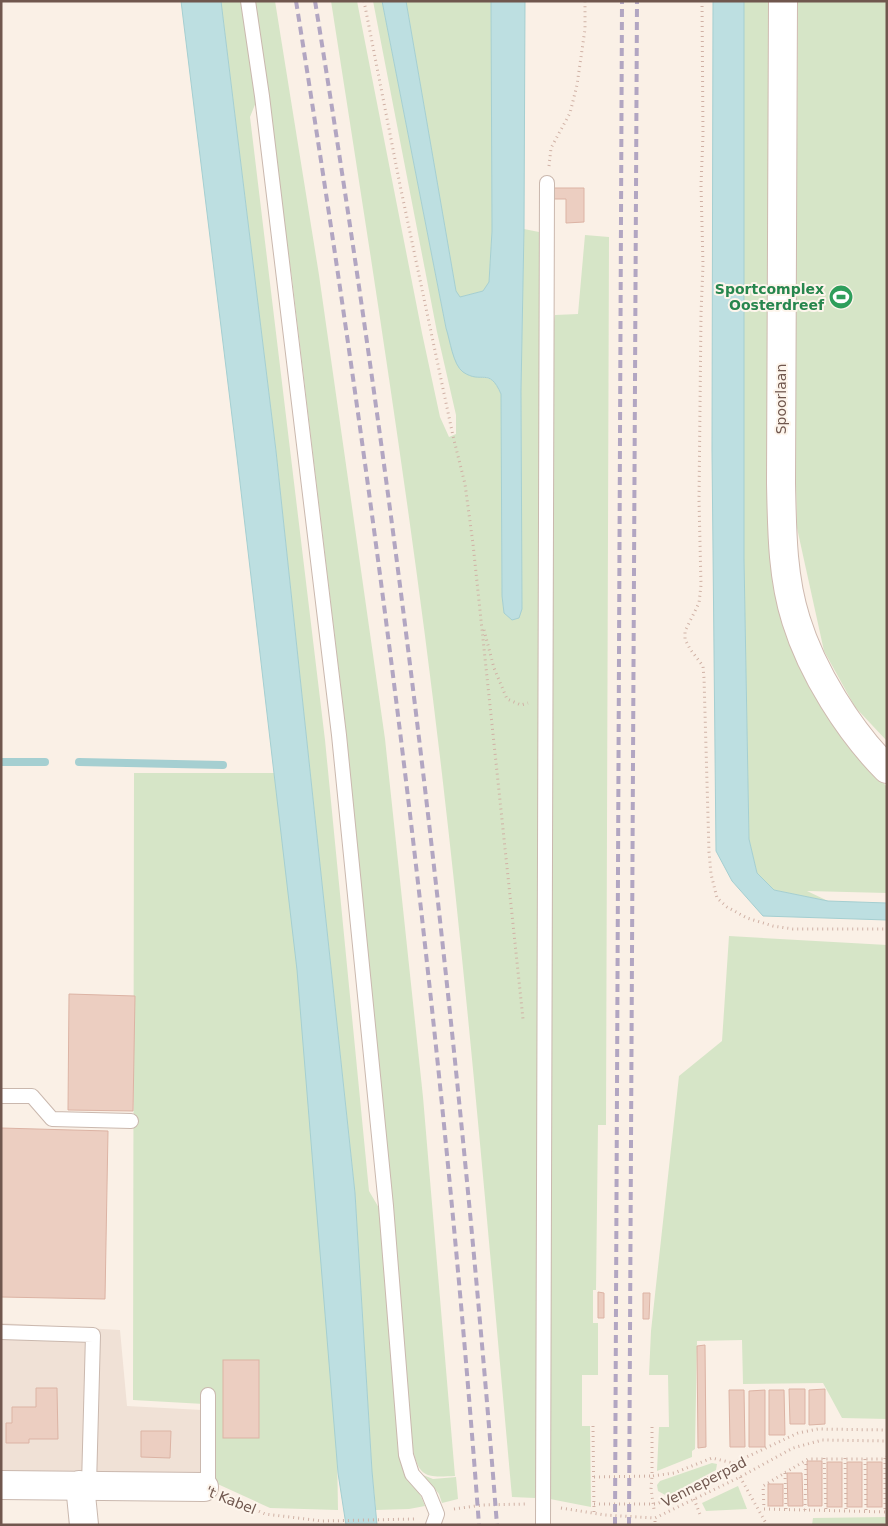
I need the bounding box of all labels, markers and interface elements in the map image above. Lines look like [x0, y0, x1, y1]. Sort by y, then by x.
place label: Sportcomplex Oosterdreef [715, 281, 825, 313]
sports icon: Sportcomplex Oosterdreef [828, 284, 854, 310]
street label: Spoorlaan [773, 364, 789, 434]
street label: Venneperpad [659, 1454, 749, 1510]
street label: 't Kabel [204, 1483, 258, 1517]

